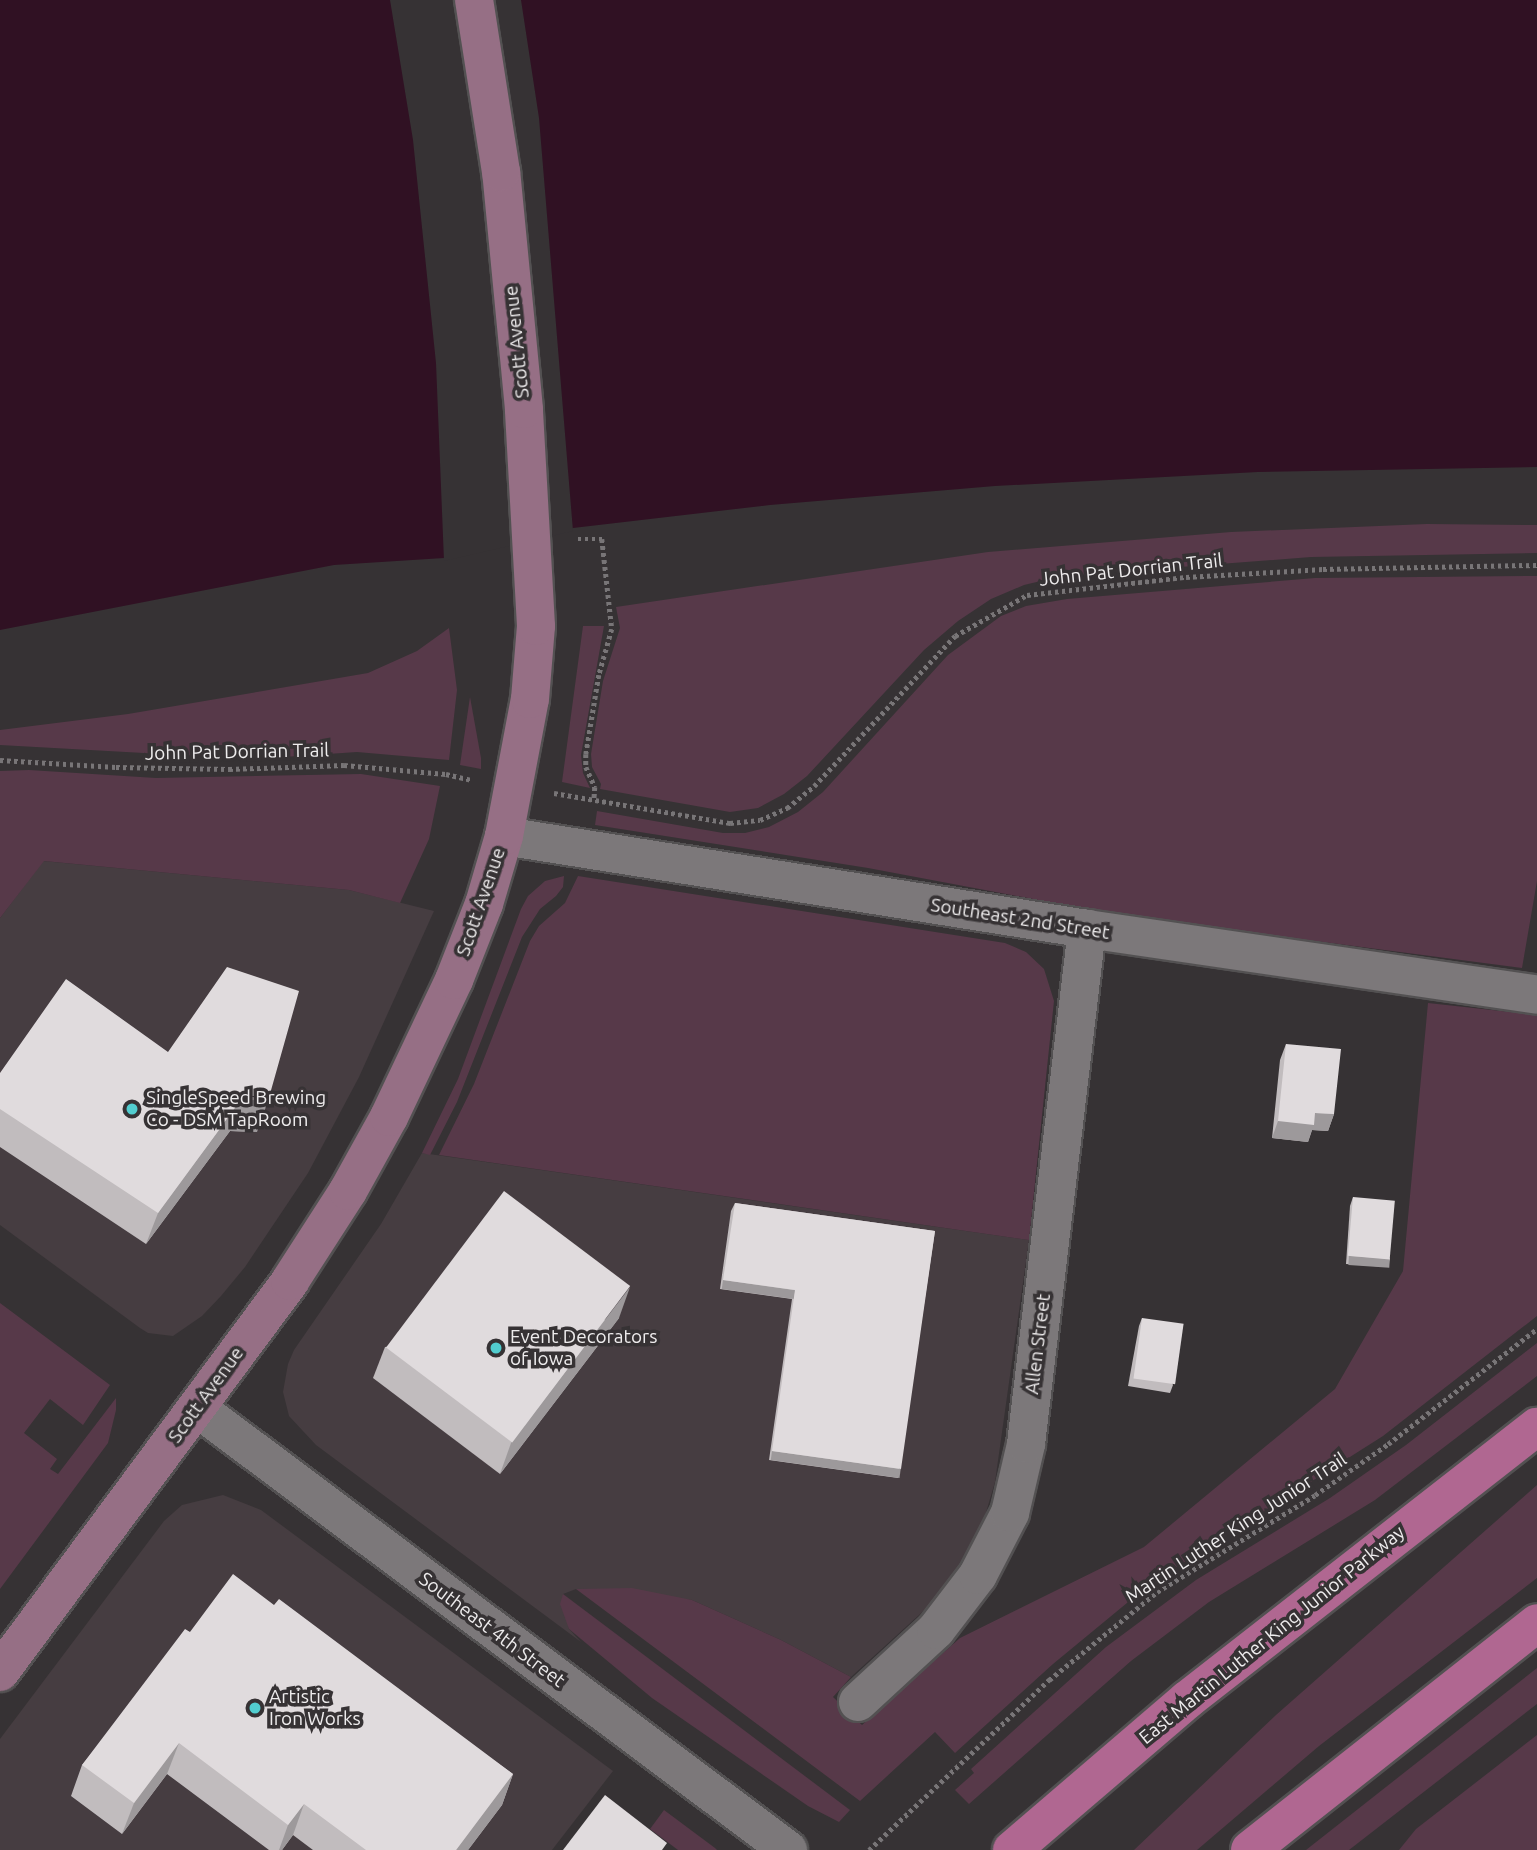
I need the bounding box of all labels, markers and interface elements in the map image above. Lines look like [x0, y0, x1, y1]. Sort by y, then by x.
street label: Scott Avenue [500, 285, 534, 399]
street label: John Pat Dorrian Trail [1038, 549, 1224, 591]
street label: John Pat Dorrian Trail [145, 739, 329, 765]
street label: Scott Avenue [452, 845, 510, 959]
street label: Southeast 2nd Street [929, 894, 1111, 944]
place label: SingleSpeed Brewing Co - DSM TapRoom [146, 1087, 326, 1131]
marker: SingleSpeed Brewing Co - DSM TapRoom [124, 1101, 140, 1117]
street label: Allen Street [1021, 1292, 1055, 1396]
place label: Event Decorators of Iowa [510, 1326, 658, 1370]
marker: Event Decorators of Iowa [488, 1340, 504, 1356]
street label: Scott Avenue [164, 1343, 248, 1447]
street label: Martin Luther King Junior Trail [1121, 1448, 1351, 1608]
street label: East Martin Luther King Junior Parkway [1135, 1521, 1409, 1749]
street label: Southeast 4th Street [414, 1568, 570, 1692]
place label: Artistic Iron Works [269, 1686, 361, 1730]
marker: Artistic Iron Works [247, 1700, 263, 1716]

